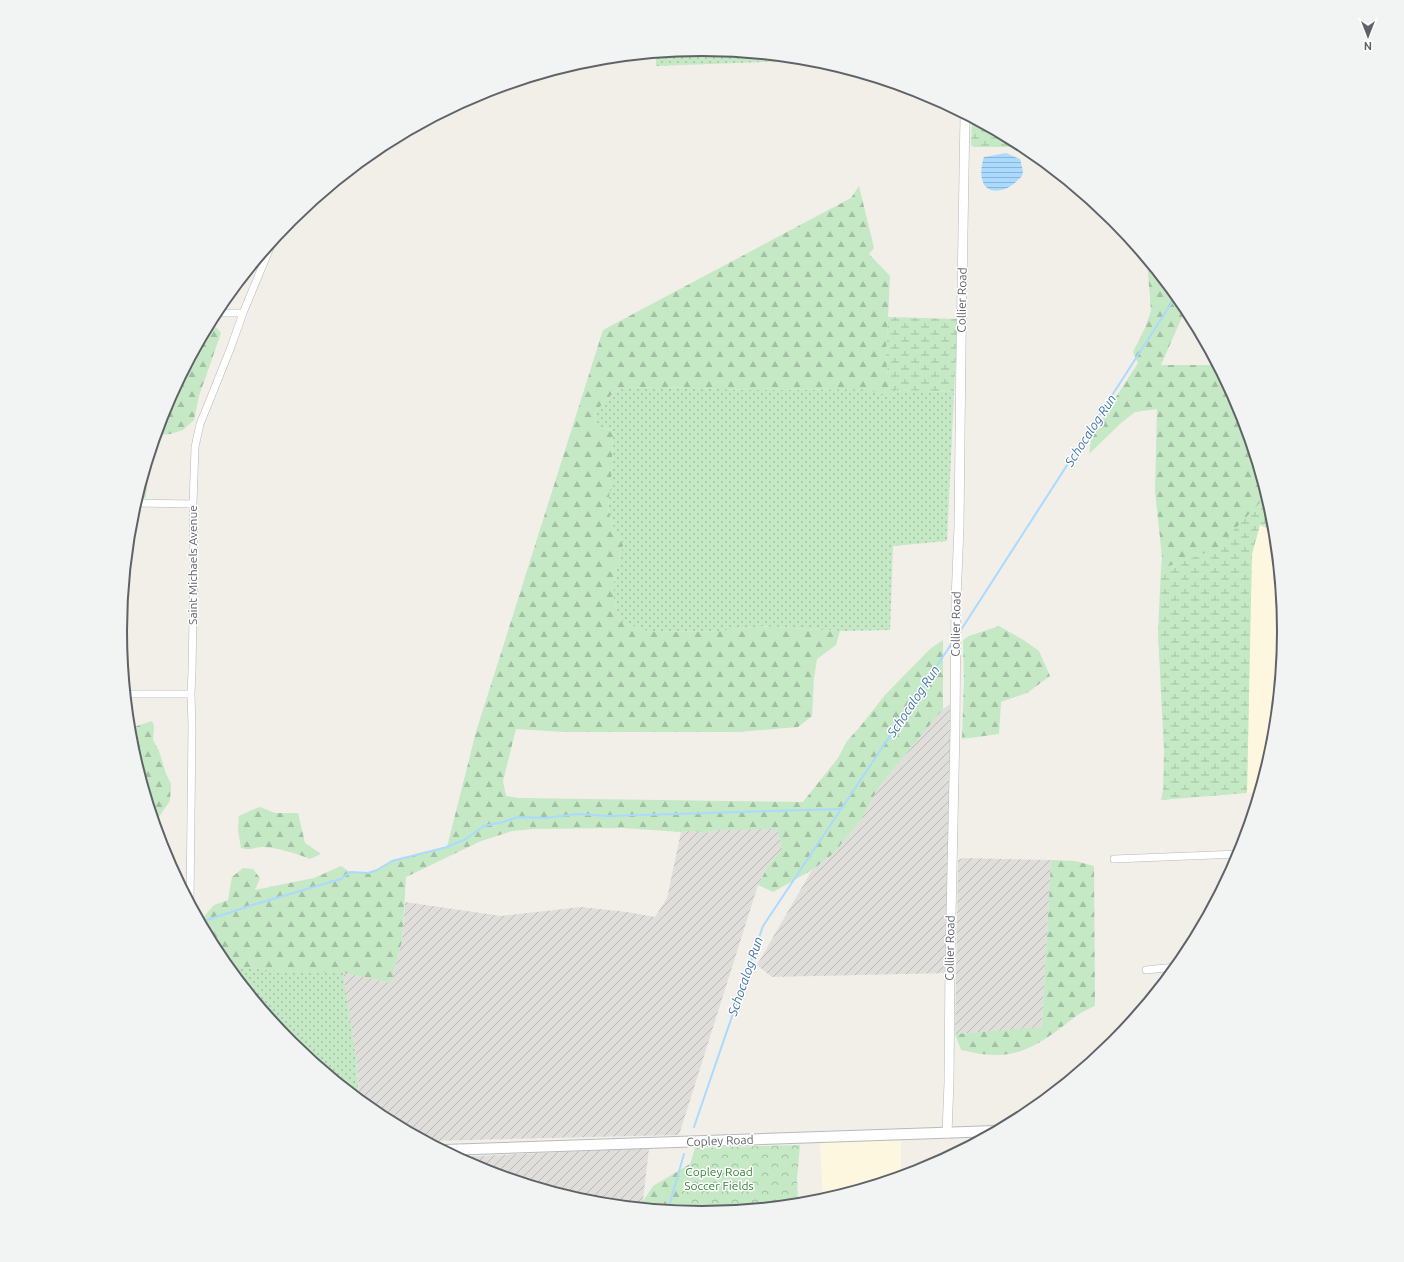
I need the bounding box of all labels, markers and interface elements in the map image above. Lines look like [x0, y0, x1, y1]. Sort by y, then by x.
north arrow [1348, 16, 1388, 56]
text: N [1364, 40, 1372, 52]
street label: Collier Road [954, 267, 969, 333]
water label: Schocalog Run [1061, 392, 1118, 469]
street label: Saint Michaels Avenue [186, 505, 199, 625]
street label: Collier Road [948, 591, 963, 657]
water label: Schocalog Run [884, 663, 942, 740]
street label: Collier Road [942, 915, 957, 981]
water label: Schocalog Run [725, 935, 765, 1018]
street label: Copley Road [686, 1133, 754, 1148]
park label: Copley Road Soccer Fields [684, 1165, 754, 1192]

